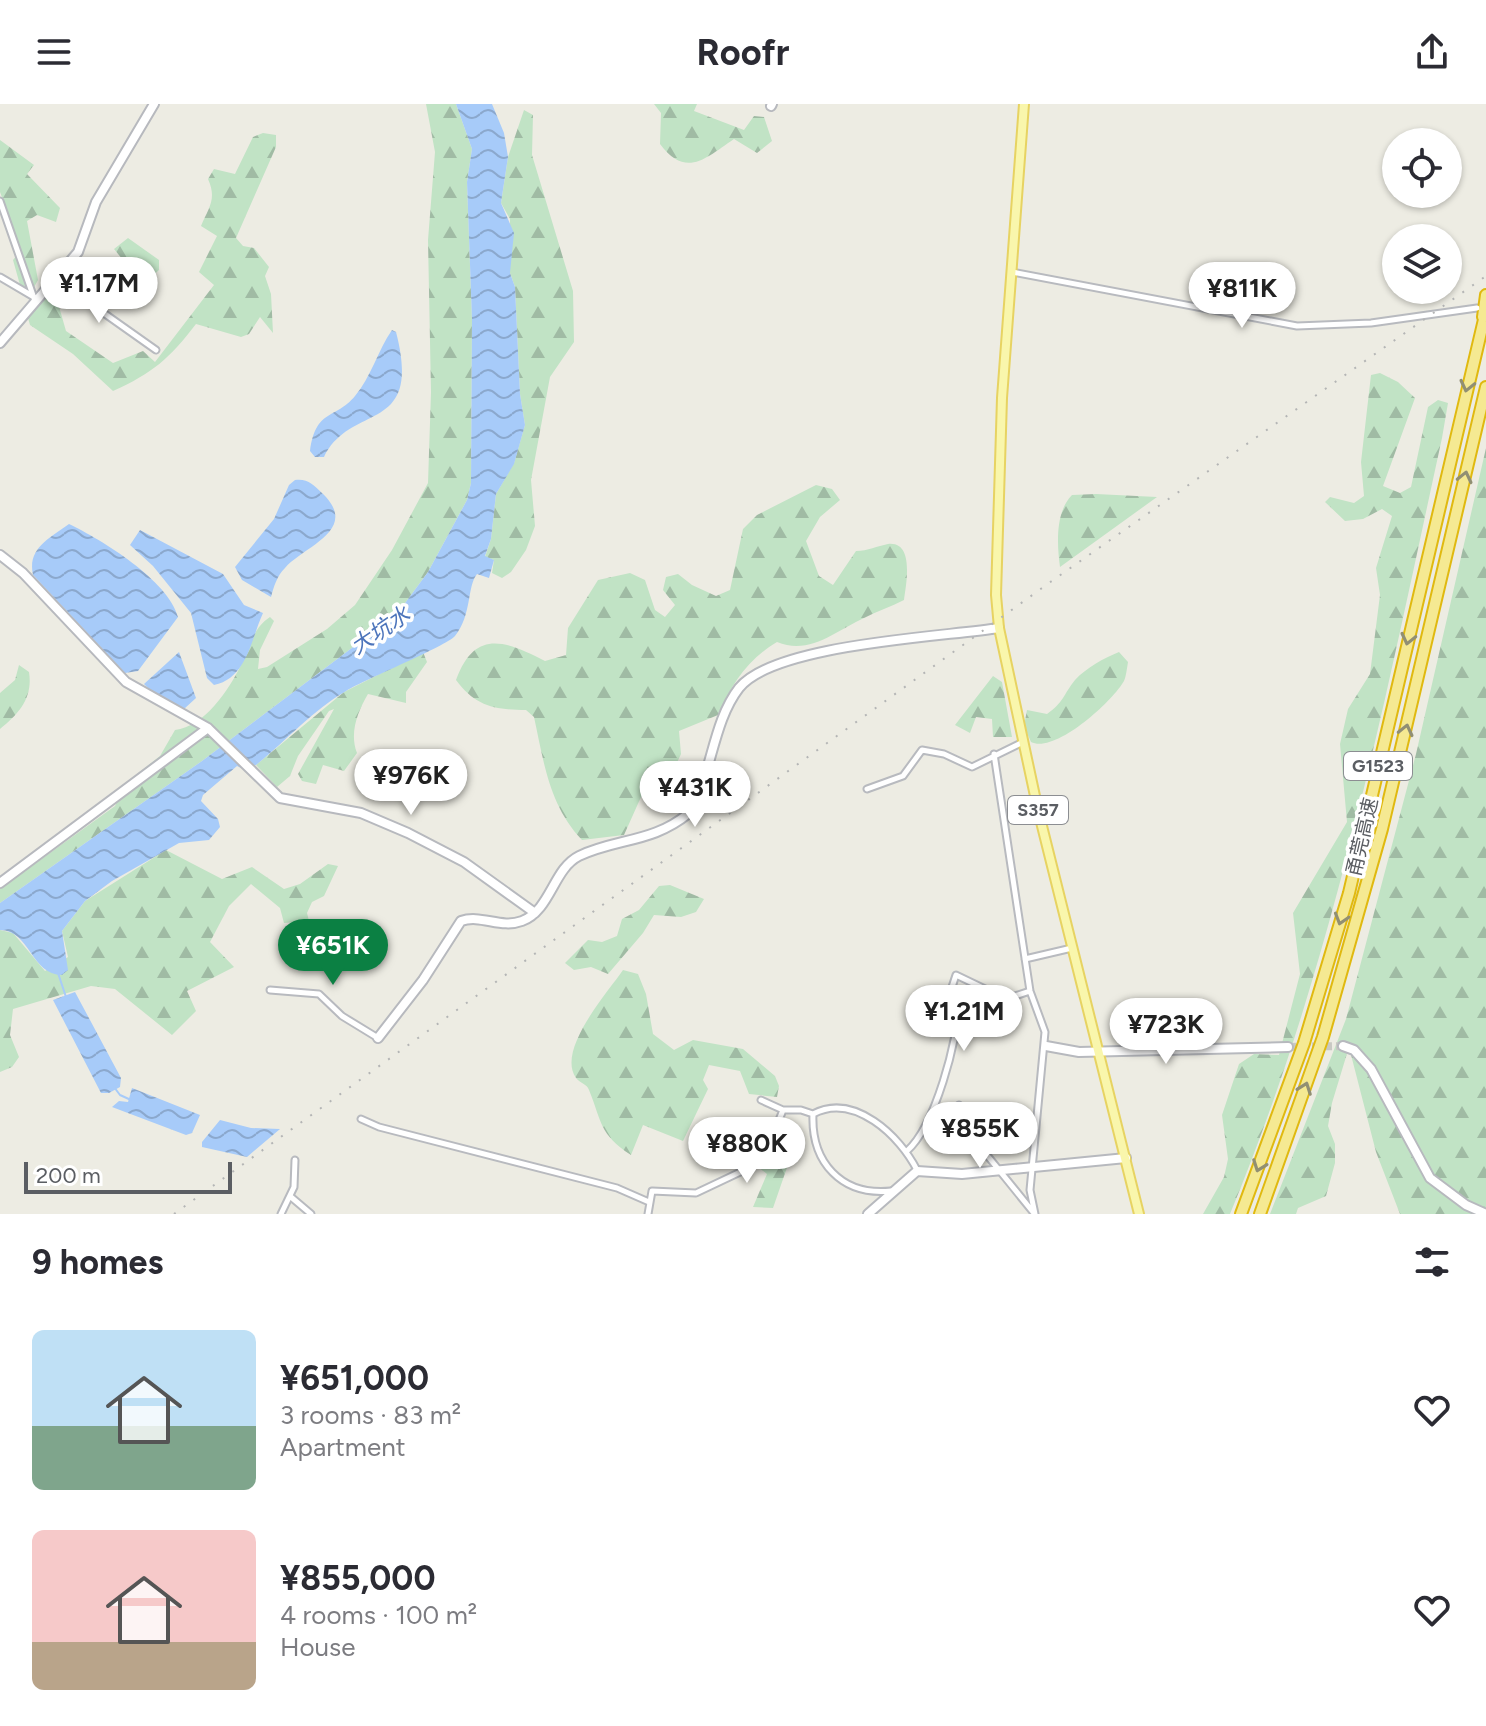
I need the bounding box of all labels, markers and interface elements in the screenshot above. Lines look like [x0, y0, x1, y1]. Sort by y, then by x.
icon: menu [32, 30, 76, 74]
icon: share [1410, 30, 1454, 74]
text: Roofr [697, 31, 789, 74]
map controls [1382, 128, 1462, 304]
button: locate [1382, 128, 1462, 208]
button: layers [1382, 224, 1462, 304]
pin: ¥1.17M [34, 257, 164, 325]
pin: ¥811K [1186, 262, 1298, 330]
text: ¥1.17M [59, 267, 139, 299]
text: ¥811K [1207, 272, 1277, 304]
one-way arrow [1459, 379, 1476, 393]
one-way arrow [1456, 470, 1473, 484]
water label: 大坑水 [345, 600, 416, 660]
one-way arrow [1400, 632, 1417, 646]
one-way arrow [1396, 724, 1413, 737]
pin: ¥976K [355, 749, 467, 817]
road number: G1523 [1344, 752, 1412, 780]
text: ¥976K [372, 759, 450, 791]
pin: ¥431K [639, 761, 751, 829]
text: ¥431K [658, 771, 732, 803]
street label: 甬莞高速 [1341, 795, 1383, 879]
road number: S357 [1008, 796, 1068, 824]
one-way arrow [1334, 912, 1350, 926]
pin: ¥651K [277, 919, 389, 987]
text: ¥651K [296, 929, 370, 961]
pin: ¥1.21M [899, 985, 1029, 1053]
text: ¥1.21M [923, 995, 1005, 1027]
pin: ¥723K [1110, 998, 1222, 1066]
text: ¥723K [1128, 1008, 1204, 1040]
one-way arrow [1295, 1082, 1312, 1096]
pin: ¥855K [924, 1102, 1036, 1170]
text: ¥855K [941, 1112, 1019, 1144]
pin: ¥880K [691, 1117, 803, 1185]
text: ¥880K [706, 1127, 788, 1159]
scale bar [24, 1158, 232, 1194]
one-way arrow [1252, 1158, 1268, 1172]
text: 200 m [36, 1162, 101, 1189]
icon: filters [1410, 1240, 1454, 1284]
text: 9 homes [32, 1242, 163, 1283]
text: ¥651,000 [280, 1358, 429, 1399]
icon: home [96, 1362, 192, 1458]
icon: heart [1410, 1388, 1454, 1432]
text: 3 rooms · 83 m² [280, 1399, 461, 1431]
text: Apartment [280, 1431, 406, 1463]
text: ¥855,000 [280, 1558, 435, 1599]
icon: home [96, 1562, 192, 1658]
icon: heart [1410, 1588, 1454, 1632]
text: 4 rooms · 100 m² [280, 1599, 477, 1631]
text: House [280, 1631, 355, 1663]

